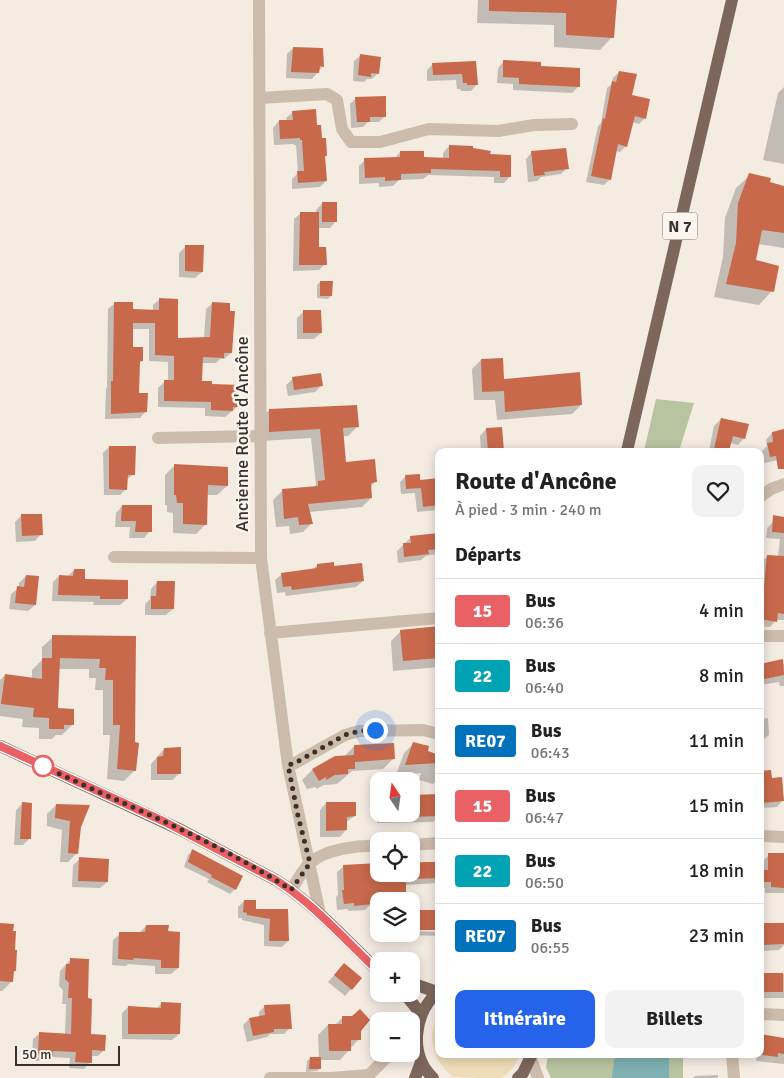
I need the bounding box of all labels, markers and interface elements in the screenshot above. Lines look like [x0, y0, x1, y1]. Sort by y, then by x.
road number: N 7 [662, 212, 698, 240]
street label: Ancienne Route d'Ancône [231, 336, 253, 532]
button: heart [692, 465, 744, 517]
text: Route d'Ancône [455, 466, 617, 496]
text: À pied · 3 min · 240 m [455, 500, 602, 520]
text: Départs [455, 543, 521, 567]
text: Bus [525, 589, 556, 613]
text: 4 min [699, 599, 744, 623]
text: 15 [473, 600, 492, 622]
text: 06:36 [525, 613, 564, 633]
text: Bus [525, 654, 556, 678]
text: 8 min [699, 664, 744, 688]
text: 22 [473, 665, 492, 687]
text: 06:40 [525, 678, 564, 698]
your location [363, 718, 388, 743]
text: Bus [531, 719, 561, 743]
text: 11 min [689, 729, 744, 753]
text: RE07 [465, 730, 506, 752]
text: 06:43 [531, 743, 570, 763]
unlabelled marker [32, 755, 54, 777]
north arrow [370, 772, 420, 822]
map controls [370, 772, 420, 1062]
text: Bus [525, 784, 556, 808]
text: 15 min [689, 794, 744, 818]
text: 15 [473, 795, 492, 817]
text: 06:47 [525, 808, 564, 828]
button: locate [370, 832, 420, 882]
text: Bus [525, 849, 556, 873]
text: 18 min [689, 859, 744, 883]
text: 22 [473, 860, 492, 882]
text: 06:50 [525, 873, 564, 893]
button: layers [370, 892, 420, 942]
text: Bus [531, 914, 561, 938]
text: 23 min [689, 924, 744, 948]
text: RE07 [465, 925, 506, 947]
text: 06:55 [531, 938, 570, 958]
button: + [370, 952, 420, 1002]
button: Itinéraire [455, 990, 595, 1048]
button: Billets [605, 990, 744, 1048]
button: − [370, 1012, 420, 1062]
scale bar [15, 1043, 120, 1066]
text: 50 m [22, 1046, 51, 1063]

